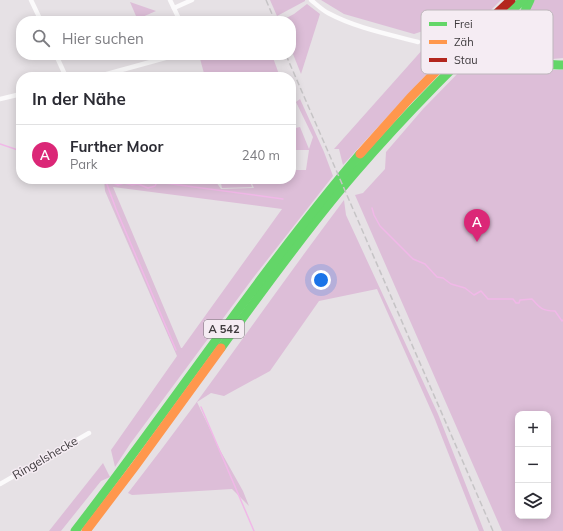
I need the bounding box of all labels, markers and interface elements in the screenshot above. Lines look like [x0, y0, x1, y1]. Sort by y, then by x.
legend [421, 10, 553, 74]
search box [16, 16, 296, 60]
text: Frei [454, 17, 473, 31]
icon: search [30, 27, 52, 49]
text: Hier suchen [62, 29, 144, 48]
text: Zäh [454, 35, 474, 49]
text: Stau [454, 53, 478, 67]
text: In der Nähe [32, 88, 126, 109]
text: Further Moor [70, 137, 163, 156]
text: A [40, 147, 50, 163]
text: 240 m [242, 147, 280, 163]
text: Park [70, 156, 97, 172]
pin: A [464, 209, 490, 242]
your location [311, 270, 331, 290]
road number: A 542 [204, 320, 244, 338]
map controls [515, 411, 551, 519]
button: + [515, 411, 551, 447]
street label: Ringelshecke [9, 433, 80, 482]
button: − [515, 447, 551, 483]
button: layers [515, 483, 551, 519]

